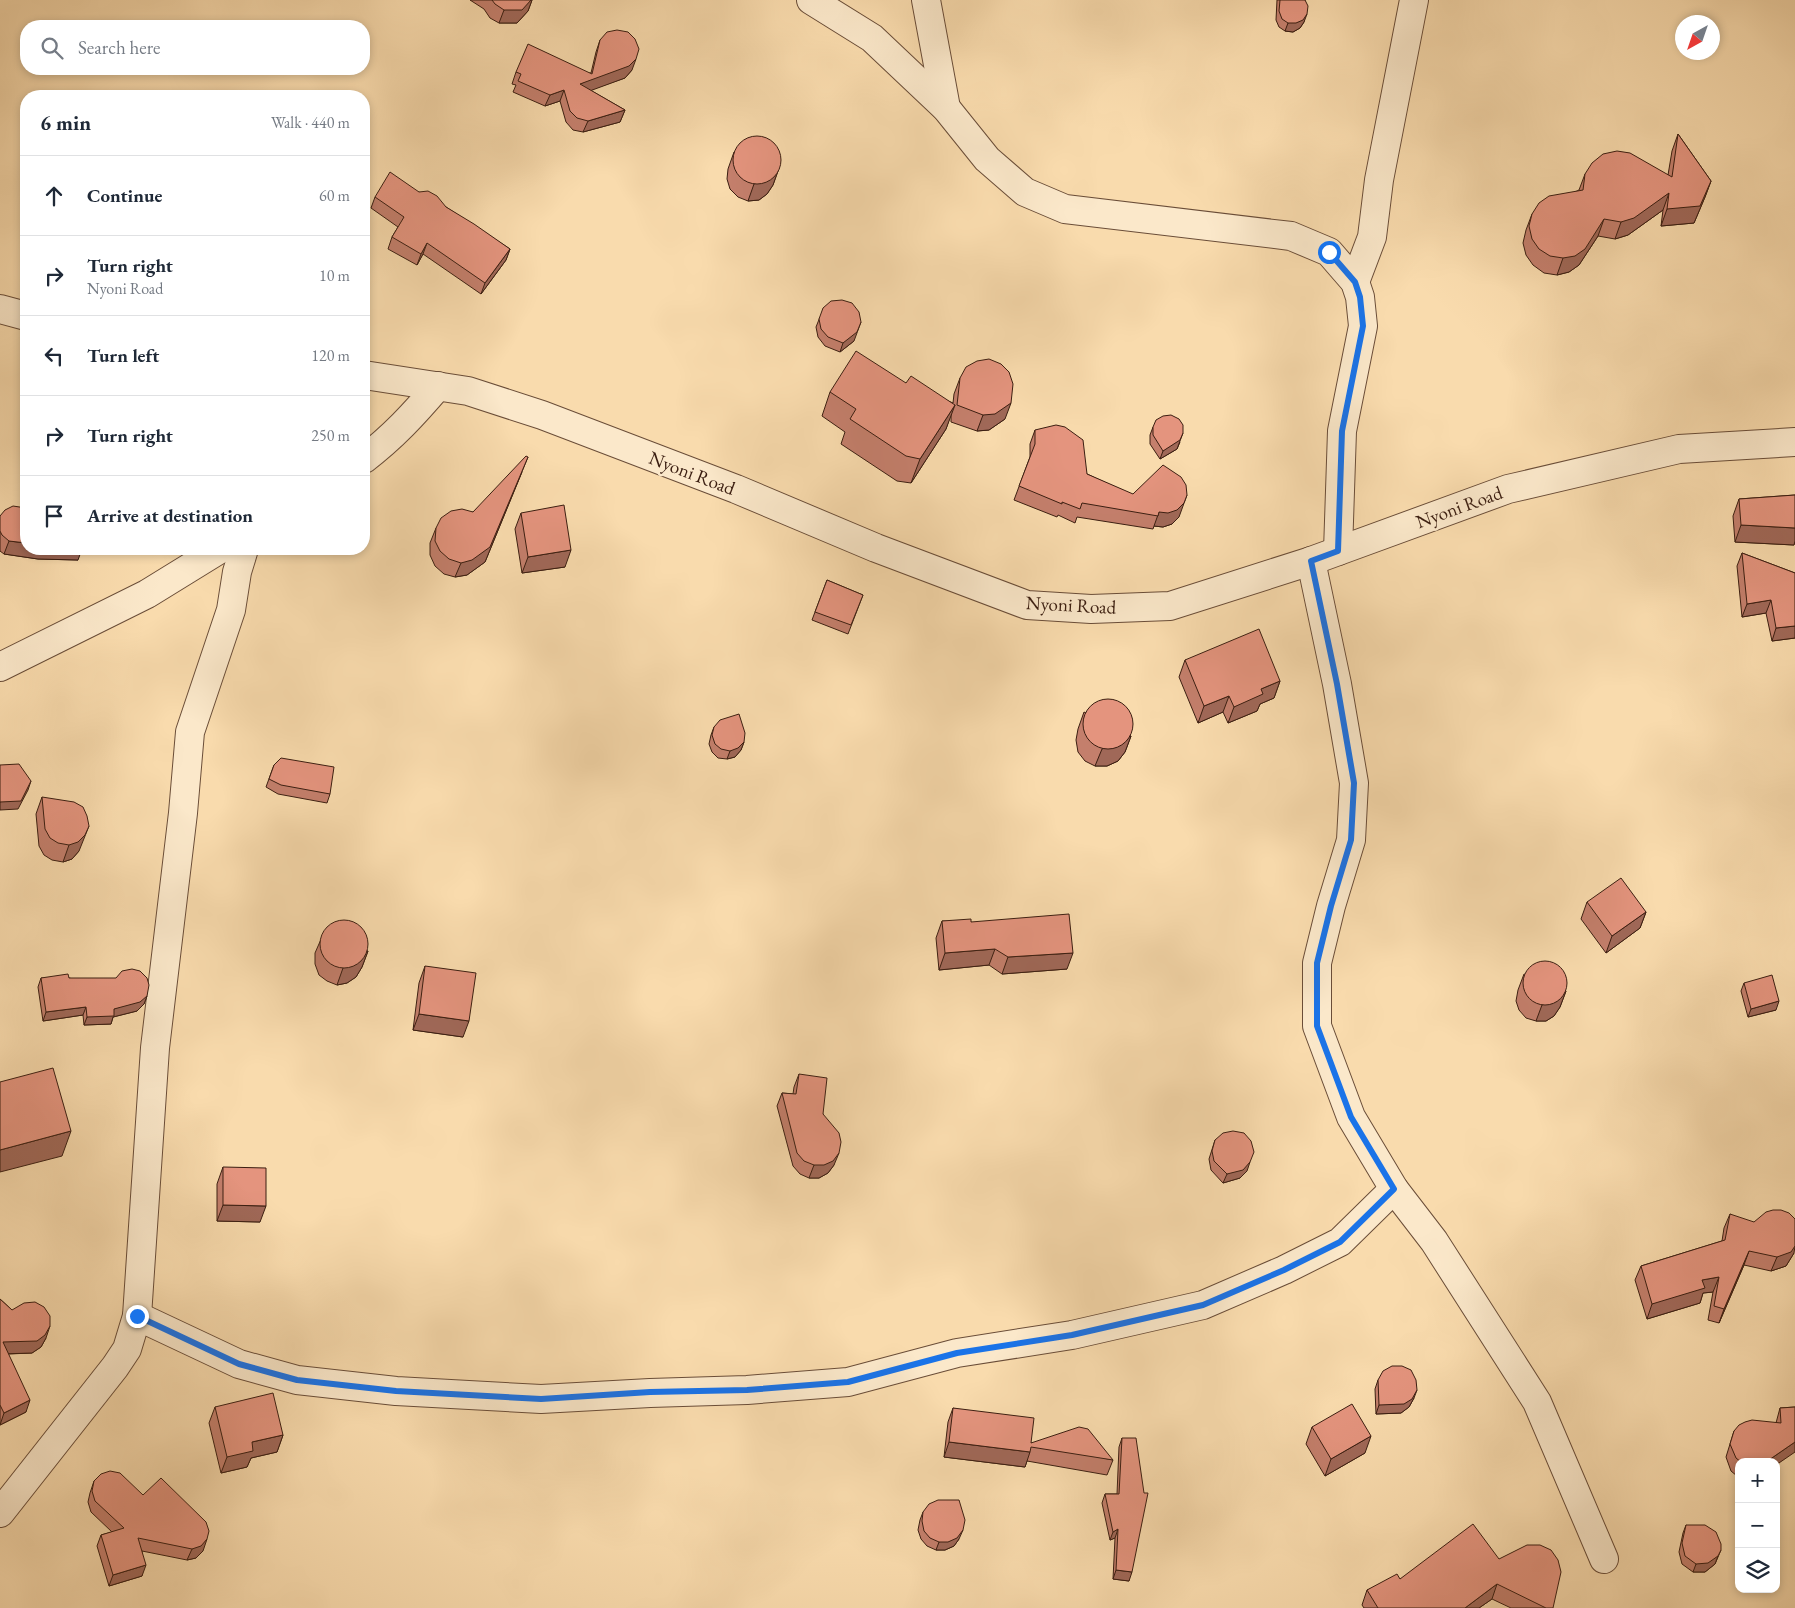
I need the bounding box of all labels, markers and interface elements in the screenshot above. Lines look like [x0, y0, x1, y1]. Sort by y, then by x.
north arrow [1675, 15, 1720, 60]
search box [20, 20, 370, 75]
icon: search [38, 34, 66, 62]
text: Search here [78, 35, 160, 60]
text: 6 min [40, 109, 91, 136]
text: Walk · 440 m [271, 112, 350, 133]
icon: ahead [40, 182, 68, 210]
text: Continue [87, 183, 162, 208]
text: 60 m [319, 185, 350, 206]
route start [1318, 241, 1341, 264]
text: Turn right [87, 253, 173, 278]
icon: right [40, 262, 68, 290]
text: 10 m [319, 265, 350, 286]
text: Nyoni Road [87, 278, 163, 299]
icon: left [40, 342, 68, 370]
text: Turn left [87, 343, 159, 368]
text: 120 m [311, 345, 350, 366]
icon: right [40, 422, 68, 450]
text: Turn right [87, 423, 173, 448]
text: 250 m [311, 425, 350, 446]
street label: Nyoni Road [645, 445, 739, 501]
street label: Nyoni Road [1412, 480, 1506, 534]
icon: arrive [40, 502, 68, 530]
text: Arrive at destination [87, 503, 253, 528]
street label: Nyoni Road [1025, 590, 1117, 620]
route end [126, 1305, 149, 1328]
map controls [1735, 1458, 1780, 1593]
button: + [1735, 1458, 1780, 1503]
button: − [1735, 1503, 1780, 1548]
button: layers [1735, 1548, 1780, 1593]

